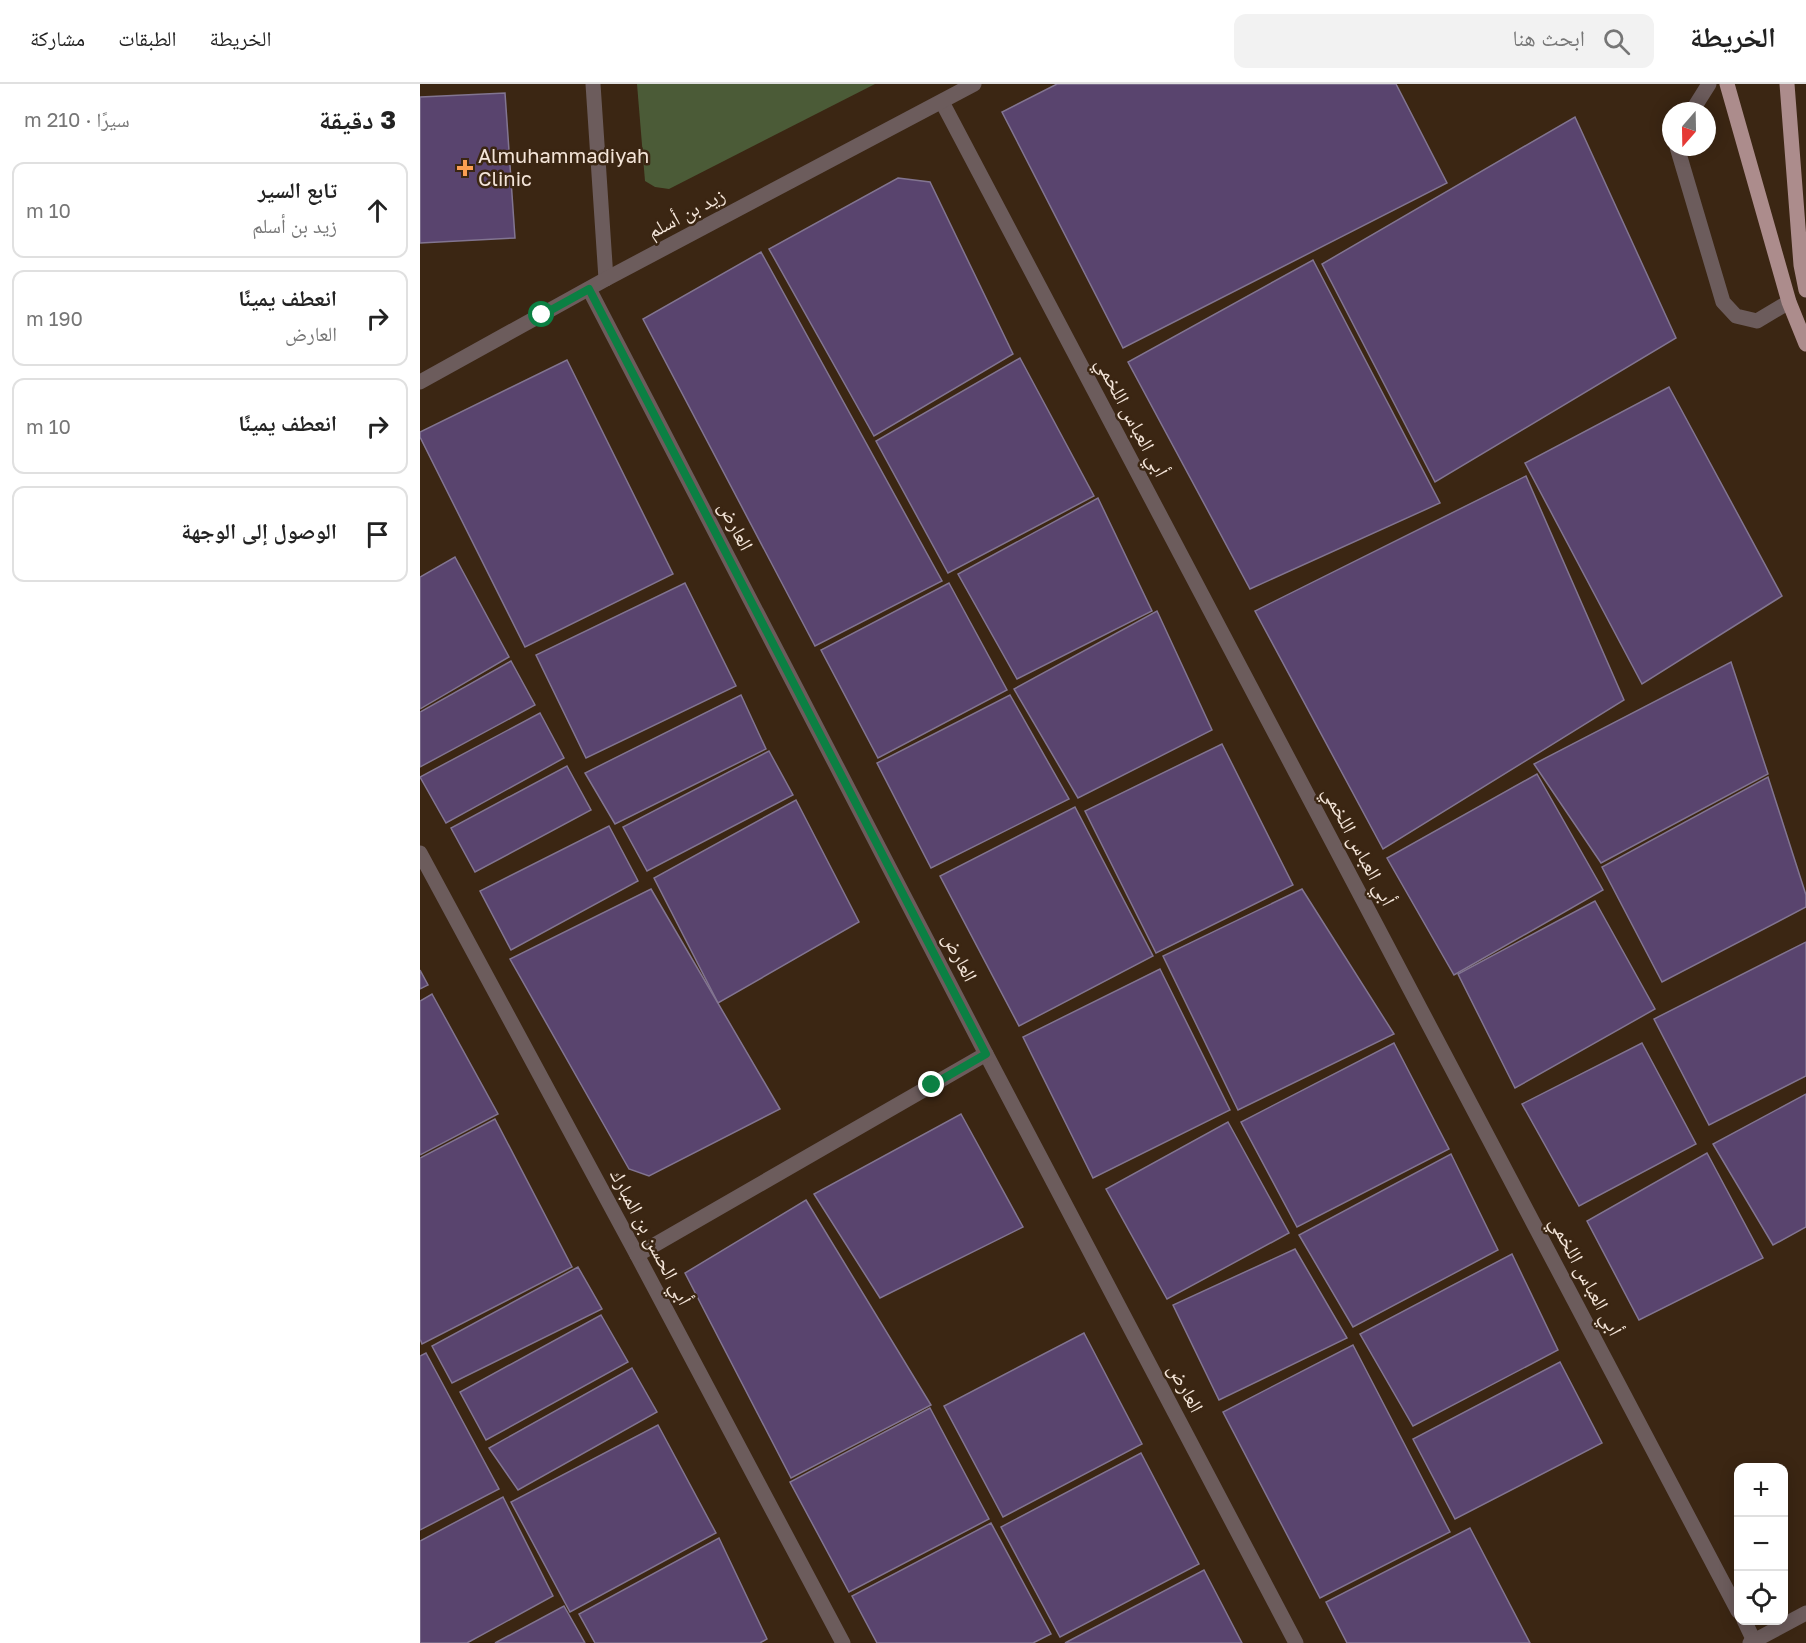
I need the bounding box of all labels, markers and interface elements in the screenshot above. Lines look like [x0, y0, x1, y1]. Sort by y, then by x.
search box [1234, 14, 1654, 68]
text: الخريطة [1690, 20, 1776, 53]
text: ابحث هنا [1513, 24, 1585, 51]
text: مشاركة [30, 25, 85, 51]
text: الطبقات [118, 25, 177, 51]
text: الخريطة [210, 25, 271, 51]
icon: search [1600, 25, 1633, 58]
north arrow [1662, 102, 1716, 156]
text: 3 دقيقة [319, 104, 396, 135]
text: سيرًا · 210 m [24, 107, 130, 131]
place label: Almuhammadiyah Clinic [478, 143, 649, 190]
marker: Almuhammadiyah Clinic [456, 159, 474, 177]
text: تابع السير [258, 176, 337, 203]
street label: زيد بن أسلم [643, 182, 730, 245]
icon: ahead [361, 194, 394, 227]
text: 10 m [26, 198, 71, 222]
text: زيد بن أسلم [252, 213, 337, 237]
text: انعطف يمينًا [238, 284, 337, 311]
route start [528, 301, 554, 327]
icon: right [361, 302, 394, 335]
text: 190 m [26, 306, 83, 330]
text: العارض [285, 321, 337, 345]
street label: أبي العباس اللخمي [1087, 353, 1174, 483]
text: انعطف يمينًا [238, 409, 337, 436]
icon: right [361, 410, 394, 443]
text: 10 m [26, 414, 71, 438]
street label: العارض [714, 497, 759, 555]
text: الوصول إلى الوجهة [181, 517, 337, 544]
icon: arrive [361, 518, 394, 551]
street label: أبي العباس اللخمي [1314, 782, 1401, 912]
street label: العارض [938, 928, 983, 986]
route end [918, 1071, 944, 1097]
street label: أبي الحسن بن المبارك [601, 1164, 698, 1311]
street label: أبي العباس اللخمي [1541, 1212, 1628, 1342]
street label: العارض [1163, 1359, 1210, 1417]
map controls [1734, 1463, 1788, 1625]
button: + [1734, 1463, 1788, 1517]
button: − [1734, 1517, 1788, 1571]
button: locate [1734, 1571, 1788, 1625]

